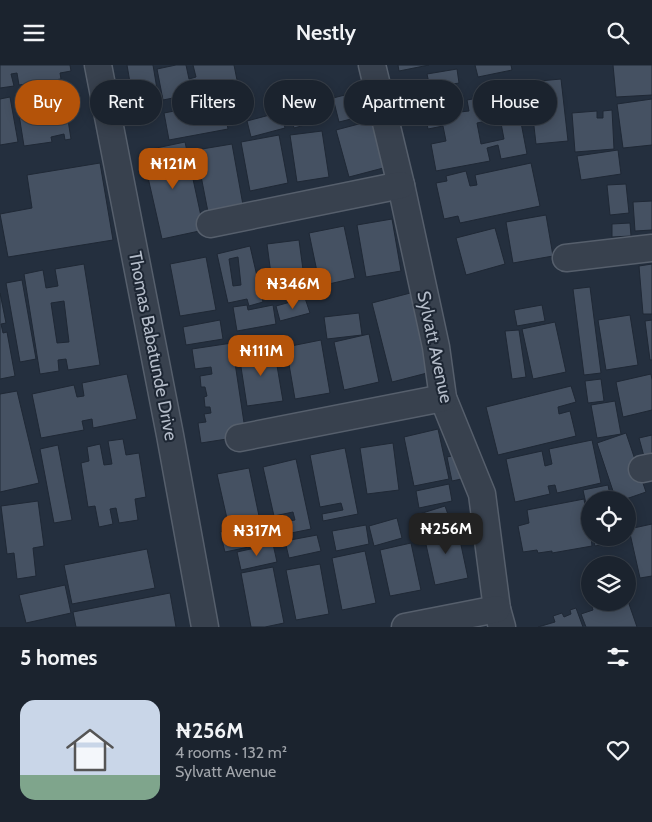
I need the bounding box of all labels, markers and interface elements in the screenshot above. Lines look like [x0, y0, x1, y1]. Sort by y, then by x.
icon: menu [20, 19, 48, 47]
text: Nestly [296, 19, 356, 46]
icon: search [604, 19, 632, 47]
chip: Buy [15, 80, 80, 125]
chip: Rent [90, 80, 162, 125]
chip: Filters [172, 80, 254, 125]
chip: New [264, 80, 334, 125]
chip: Apartment [344, 80, 463, 125]
chip: House [473, 80, 557, 125]
pin: ₦121M [138, 147, 208, 190]
text: ₦121M [150, 154, 196, 173]
street label: Thomas Babatunde Drive [124, 250, 182, 442]
pin: ₦346M [258, 267, 328, 310]
text: ₦346M [266, 274, 320, 293]
street label: Sylvatt Avenue [412, 289, 458, 405]
pin: ₦111M [226, 335, 296, 377]
text: ₦111M [239, 341, 283, 360]
map controls [581, 491, 636, 611]
button: locate [581, 491, 636, 546]
pin: ₦256M [411, 513, 481, 555]
pin: ₦317M [222, 515, 292, 557]
text: ₦256M [420, 519, 472, 538]
text: ₦317M [233, 521, 281, 540]
button: layers [581, 556, 636, 611]
icon: filters [604, 643, 632, 671]
text: 5 homes [20, 645, 98, 670]
text: ₦256M [175, 718, 244, 743]
icon: home [60, 720, 120, 780]
icon: heart [604, 736, 632, 764]
text: 4 rooms · 132 m² [175, 743, 287, 762]
text: Sylvatt Avenue [175, 762, 276, 781]

